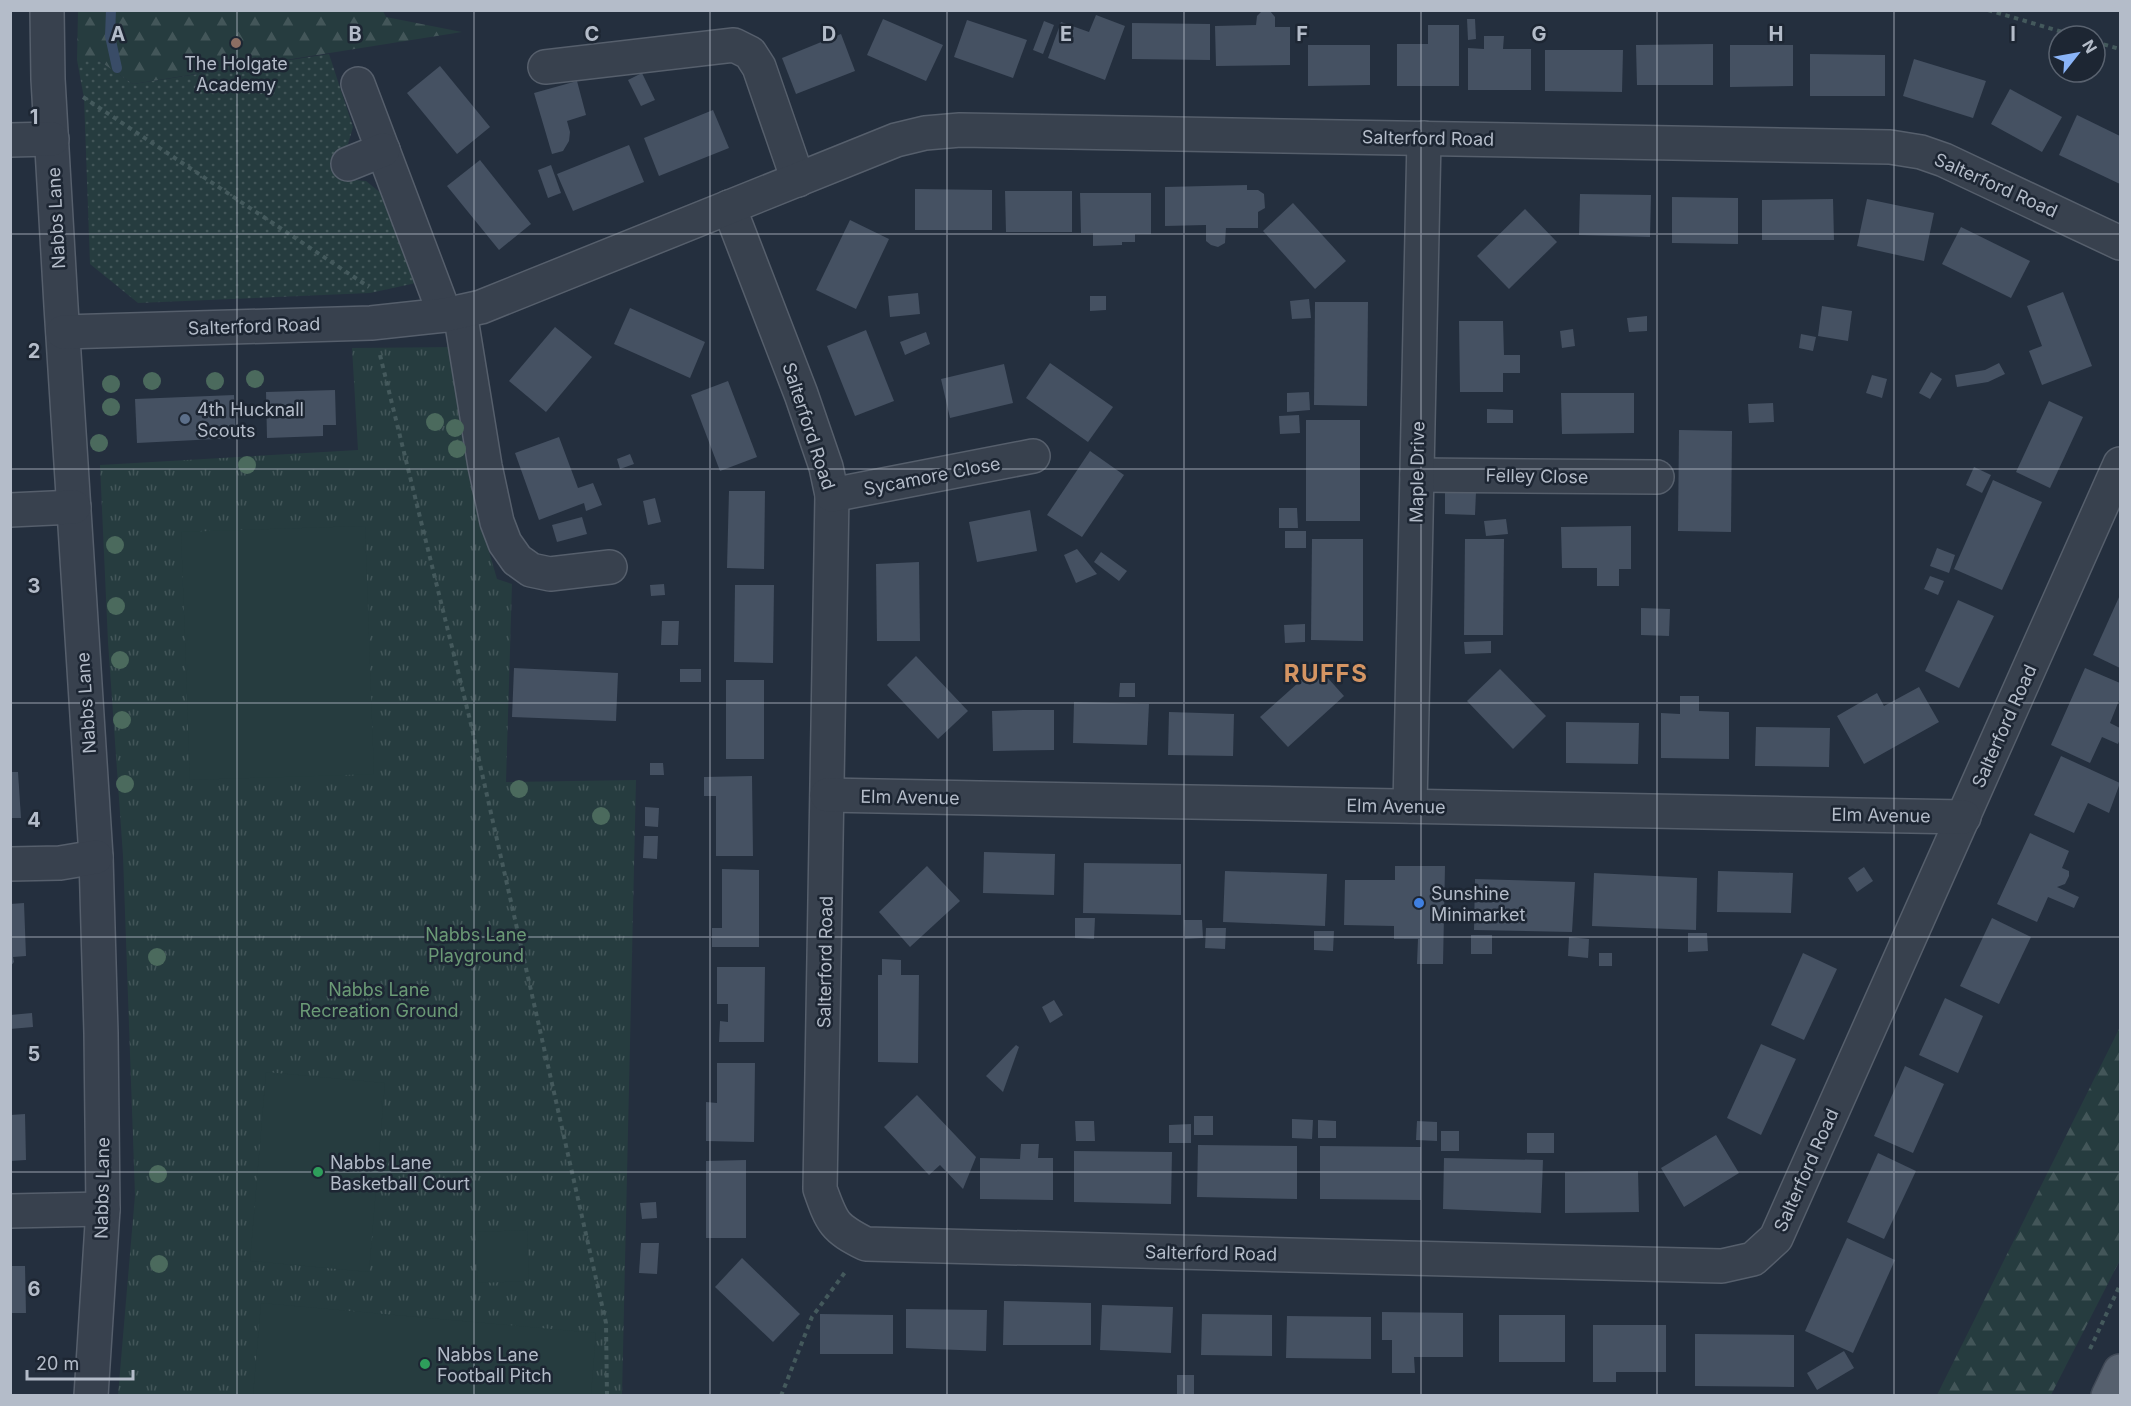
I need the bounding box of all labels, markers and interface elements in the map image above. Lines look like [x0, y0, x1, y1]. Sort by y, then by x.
text: A [111, 22, 126, 46]
text: B [348, 22, 362, 46]
text: C [585, 22, 599, 46]
text: D [822, 22, 836, 46]
text: E [1060, 22, 1072, 46]
text: F [1296, 22, 1308, 46]
text: G [1531, 22, 1547, 46]
text: H [1769, 22, 1783, 46]
text: I [2010, 22, 2016, 46]
north arrow [2047, 24, 2107, 84]
marker: The Holgate Academy [229, 36, 243, 50]
text: N [2078, 36, 2102, 57]
place label: The Holgate Academy [184, 53, 288, 95]
text: 1 [30, 105, 38, 129]
street label: Salterford Road [1362, 126, 1494, 150]
street label: Salterford Road [1931, 148, 2061, 222]
street label: Nabbs Lane [43, 167, 69, 269]
street label: Salterford Road [187, 313, 321, 339]
text: 2 [28, 339, 40, 363]
street label: Salterford Road [779, 360, 839, 492]
place label: 4th Hucknall Scouts [197, 399, 304, 441]
marker: 4th Hucknall Scouts [178, 412, 192, 426]
street label: Maple Drive [1406, 421, 1428, 523]
street label: Sycamore Close [862, 452, 1002, 500]
street label: Felley Close [1485, 465, 1589, 487]
text: 3 [28, 574, 40, 598]
street label: Nabbs Lane [72, 652, 100, 754]
district label: RUFFS [1284, 659, 1368, 688]
street label: Salterford Road [1967, 661, 2041, 791]
street label: Elm Avenue [860, 786, 960, 808]
street label: Elm Avenue [1346, 795, 1446, 817]
street label: Elm Avenue [1831, 804, 1931, 826]
text: 4 [27, 808, 41, 832]
place label: Sunshine Minimarket [1431, 883, 1526, 925]
street label: Salterford Road [813, 896, 837, 1028]
marker: Sunshine Minimarket [1412, 896, 1426, 910]
park label: Nabbs Lane Playground [425, 924, 527, 966]
park label: Nabbs Lane Recreation Ground [299, 979, 459, 1021]
text: 5 [28, 1042, 40, 1066]
street label: Salterford Road [1769, 1105, 1843, 1235]
street label: Nabbs Lane [91, 1137, 113, 1239]
place label: Nabbs Lane Basketball Court [330, 1152, 470, 1194]
marker: Nabbs Lane Basketball Court [311, 1165, 325, 1179]
street label: Salterford Road [1145, 1241, 1277, 1265]
text: 6 [28, 1277, 41, 1301]
scale bar [27, 1343, 134, 1381]
place label: Nabbs Lane Football Pitch [437, 1344, 552, 1386]
text: 20 m [36, 1353, 79, 1374]
marker: Nabbs Lane Football Pitch [418, 1357, 432, 1371]

